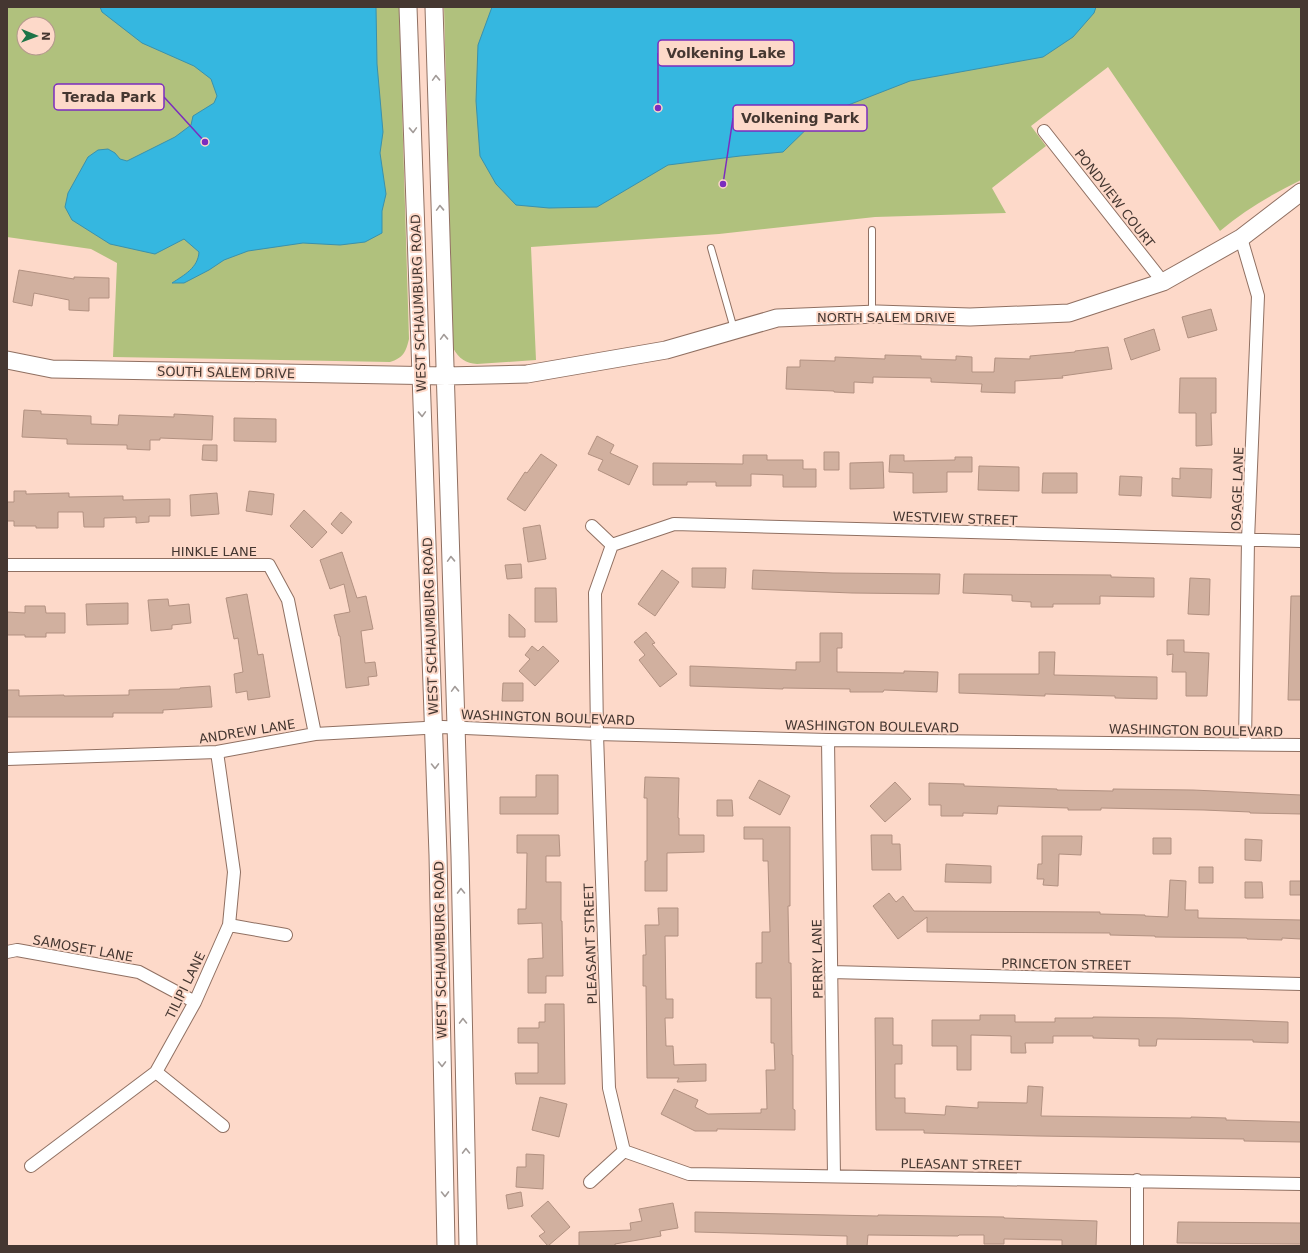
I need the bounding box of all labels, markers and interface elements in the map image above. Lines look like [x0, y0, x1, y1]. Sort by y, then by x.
north arrow [16, 16, 56, 56]
text: N [39, 31, 52, 41]
callout: Volkening Lake [658, 40, 794, 66]
text: Volkening Lake [666, 45, 786, 61]
one-way arrow [432, 75, 440, 81]
callout: Terada Park [54, 84, 164, 110]
text: Terada Park [62, 89, 156, 105]
callout: Volkening Park [733, 105, 867, 131]
text: Volkening Park [741, 110, 860, 126]
one-way arrow [408, 127, 417, 133]
street label: PONDVIEW COURT [1072, 146, 1158, 250]
one-way arrow [436, 205, 444, 211]
street label: WEST SCHAUMBURG ROAD [408, 214, 429, 392]
street label: NORTH SALEM DRIVE [817, 310, 955, 325]
one-way arrow [440, 334, 448, 340]
street label: SOUTH SALEM DRIVE [157, 364, 295, 381]
one-way arrow [418, 411, 426, 417]
street label: OSAGE LANE [1229, 447, 1246, 531]
street label: WESTVIEW STREET [892, 509, 1018, 528]
street label: WEST SCHAUMBURG ROAD [420, 537, 441, 715]
street label: HINKLE LANE [171, 544, 257, 559]
one-way arrow [447, 556, 455, 562]
one-way arrow [451, 686, 459, 692]
street label: WASHINGTON BOULEVARD [461, 707, 635, 728]
street label: ANDREW LANE [198, 716, 296, 747]
street label: WASHINGTON BOULEVARD [785, 717, 959, 736]
street label: WASHINGTON BOULEVARD [1109, 721, 1283, 740]
one-way arrow [431, 763, 439, 769]
street label: WEST SCHAUMBURG ROAD [431, 861, 450, 1039]
street label: PLEASANT STREET [581, 883, 600, 1005]
one-way arrow [456, 888, 465, 894]
street label: PERRY LANE [809, 919, 826, 999]
street label: SAMOSET LANE [32, 932, 134, 965]
street label: TILIPI LANE [162, 949, 208, 1022]
street label: PRINCETON STREET [1001, 956, 1131, 973]
one-way arrow [459, 1018, 468, 1024]
one-way arrow [438, 1061, 446, 1067]
one-way arrow [462, 1148, 470, 1154]
street label: PLEASANT STREET [900, 1156, 1022, 1173]
one-way arrow [441, 1191, 449, 1197]

